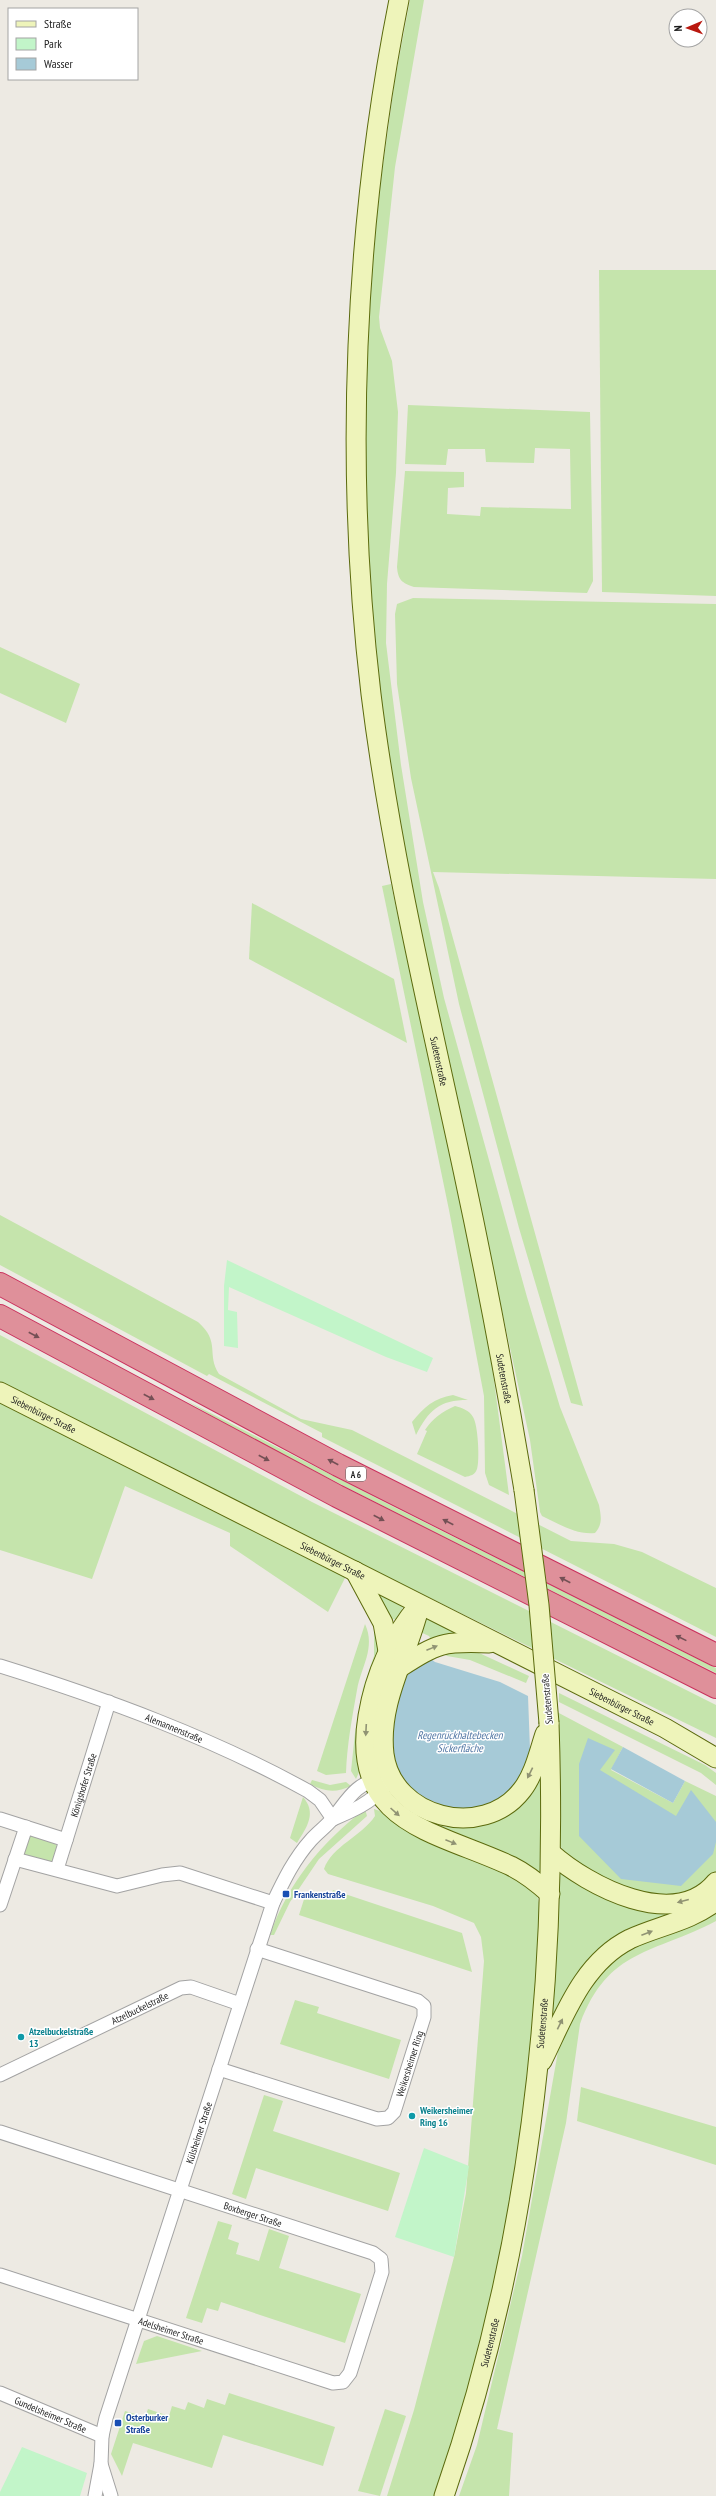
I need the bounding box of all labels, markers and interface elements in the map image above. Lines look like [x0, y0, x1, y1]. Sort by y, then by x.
legend [8, 8, 138, 80]
north arrow [668, 8, 708, 48]
text: Straße [44, 16, 71, 31]
text: N [671, 25, 685, 32]
text: Park [44, 36, 62, 51]
text: Wasser [44, 56, 74, 71]
street label: Sudetenstraße [427, 1035, 451, 1087]
one-way arrow [28, 1332, 40, 1338]
street label: Sudetenstraße [493, 1353, 515, 1404]
street label: Siebenbürger Straße [9, 1392, 78, 1436]
one-way arrow [143, 1393, 155, 1400]
one-way arrow [258, 1454, 269, 1461]
one-way arrow [327, 1459, 339, 1465]
road number: A 6 [346, 1467, 366, 1481]
one-way arrow [373, 1514, 385, 1521]
one-way arrow [443, 1518, 454, 1525]
street label: Siebenbürger Straße [298, 1538, 368, 1582]
one-way arrow [559, 1577, 570, 1583]
one-way arrow [675, 1635, 687, 1641]
one-way arrow [427, 1644, 439, 1650]
street label: Sudetenstraße [538, 1673, 556, 1725]
street label: Siebenbürger Straße [587, 1684, 657, 1728]
street label: Alemannenstraße [144, 1710, 205, 1745]
one-way arrow [363, 1724, 370, 1736]
water label: Regenrückhaltebecken Sickerfläche [417, 1728, 504, 1755]
street label: Königshofer Straße [67, 1751, 99, 1818]
one-way arrow [527, 1767, 534, 1779]
one-way arrow [390, 1808, 400, 1817]
one-way arrow [446, 1839, 458, 1845]
place label: Frankenstraße [294, 1888, 346, 1901]
marker: Frankenstraße [281, 1889, 291, 1899]
one-way arrow [676, 1898, 688, 1904]
one-way arrow [641, 1929, 653, 1935]
street label: Atzelbuckelstraße [109, 1989, 170, 2027]
street label: Sudetenstraße [533, 1998, 550, 2049]
one-way arrow [557, 2018, 563, 2029]
place label: Atzelbuckelstraße 13 [28, 2025, 93, 2050]
street label: Weikersheimer Ring [393, 2029, 426, 2098]
marker: Atzelbuckelstraße 13 [16, 2032, 26, 2042]
street label: Külsheimer Straße [182, 2100, 215, 2165]
place label: Weikersheimer Ring 16 [419, 2104, 473, 2129]
marker: Weikersheimer Ring 16 [407, 2111, 417, 2121]
street label: Boxberger Straße [222, 2199, 284, 2230]
street label: Adelsheimer Straße [137, 2314, 205, 2348]
street label: Sudetenstraße [477, 2317, 502, 2369]
street label: Gundelsheimer Straße [13, 2393, 89, 2435]
place label: Osterburker Straße [126, 2411, 168, 2436]
marker: Osterburker Straße [113, 2418, 123, 2428]

